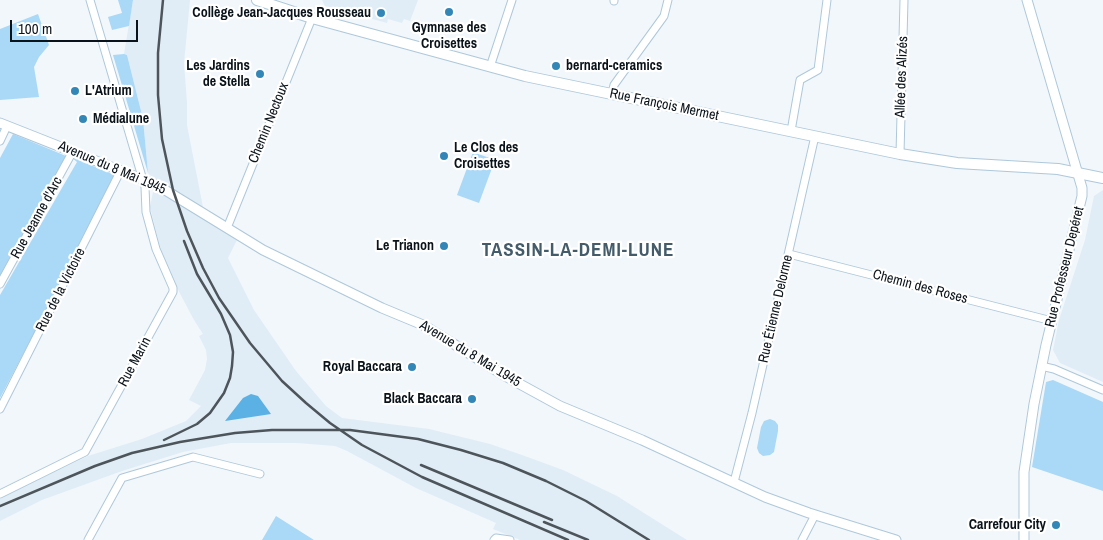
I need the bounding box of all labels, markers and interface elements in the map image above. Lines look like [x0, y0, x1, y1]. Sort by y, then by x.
place label: Collège Jean-Jacques Rousseau [192, 5, 371, 21]
marker: Gymnase des Croisettes [443, 6, 455, 18]
marker: Collège Jean-Jacques Rousseau [375, 7, 387, 19]
scale bar [12, 10, 140, 42]
text: 100 m [18, 18, 52, 39]
place label: Gymnase des Croisettes [412, 20, 486, 52]
street label: Allée des Alizés [892, 36, 912, 118]
place label: Les Jardins de Stella [186, 58, 250, 90]
place label: bernard-ceramics [566, 58, 662, 74]
marker: bernard-ceramics [550, 60, 562, 72]
marker: Les Jardins de Stella [254, 68, 266, 80]
street label: Chemin Nectoux [245, 80, 293, 166]
place label: L'Atrium [85, 83, 132, 99]
marker: L'Atrium [69, 85, 81, 97]
street label: Rue François Mermet [608, 85, 720, 125]
place label: Médialune [93, 111, 149, 127]
marker: Médialune [77, 113, 89, 125]
street label: Avenue du 8 Mai 1945 [56, 138, 168, 198]
place label: Le Clos des Croisettes [454, 140, 518, 172]
marker: Le Clos des Croisettes [438, 150, 450, 162]
street label: Rue Jeanne d'Arc [8, 174, 66, 262]
street label: Rue Professeur Depéret [1042, 205, 1088, 329]
place label: Le Trianon [376, 238, 434, 254]
marker: Le Trianon [438, 240, 450, 252]
district label: TASSIN-LA-DEMI-LUNE [479, 240, 677, 262]
street label: Rue de la Victoire [33, 245, 89, 335]
street label: Rue Étienne Delorme [755, 253, 797, 365]
street label: Chemin des Roses [871, 266, 969, 308]
street label: Avenue du 8 Mai 1945 [416, 317, 524, 391]
street label: Rue Marin [115, 334, 155, 390]
place label: Royal Baccara [323, 359, 402, 375]
marker: Royal Baccara [406, 361, 418, 373]
place label: Black Baccara [384, 391, 462, 407]
marker: Black Baccara [466, 393, 478, 405]
place label: Carrefour City [969, 517, 1046, 533]
marker: Carrefour City [1050, 519, 1062, 531]

